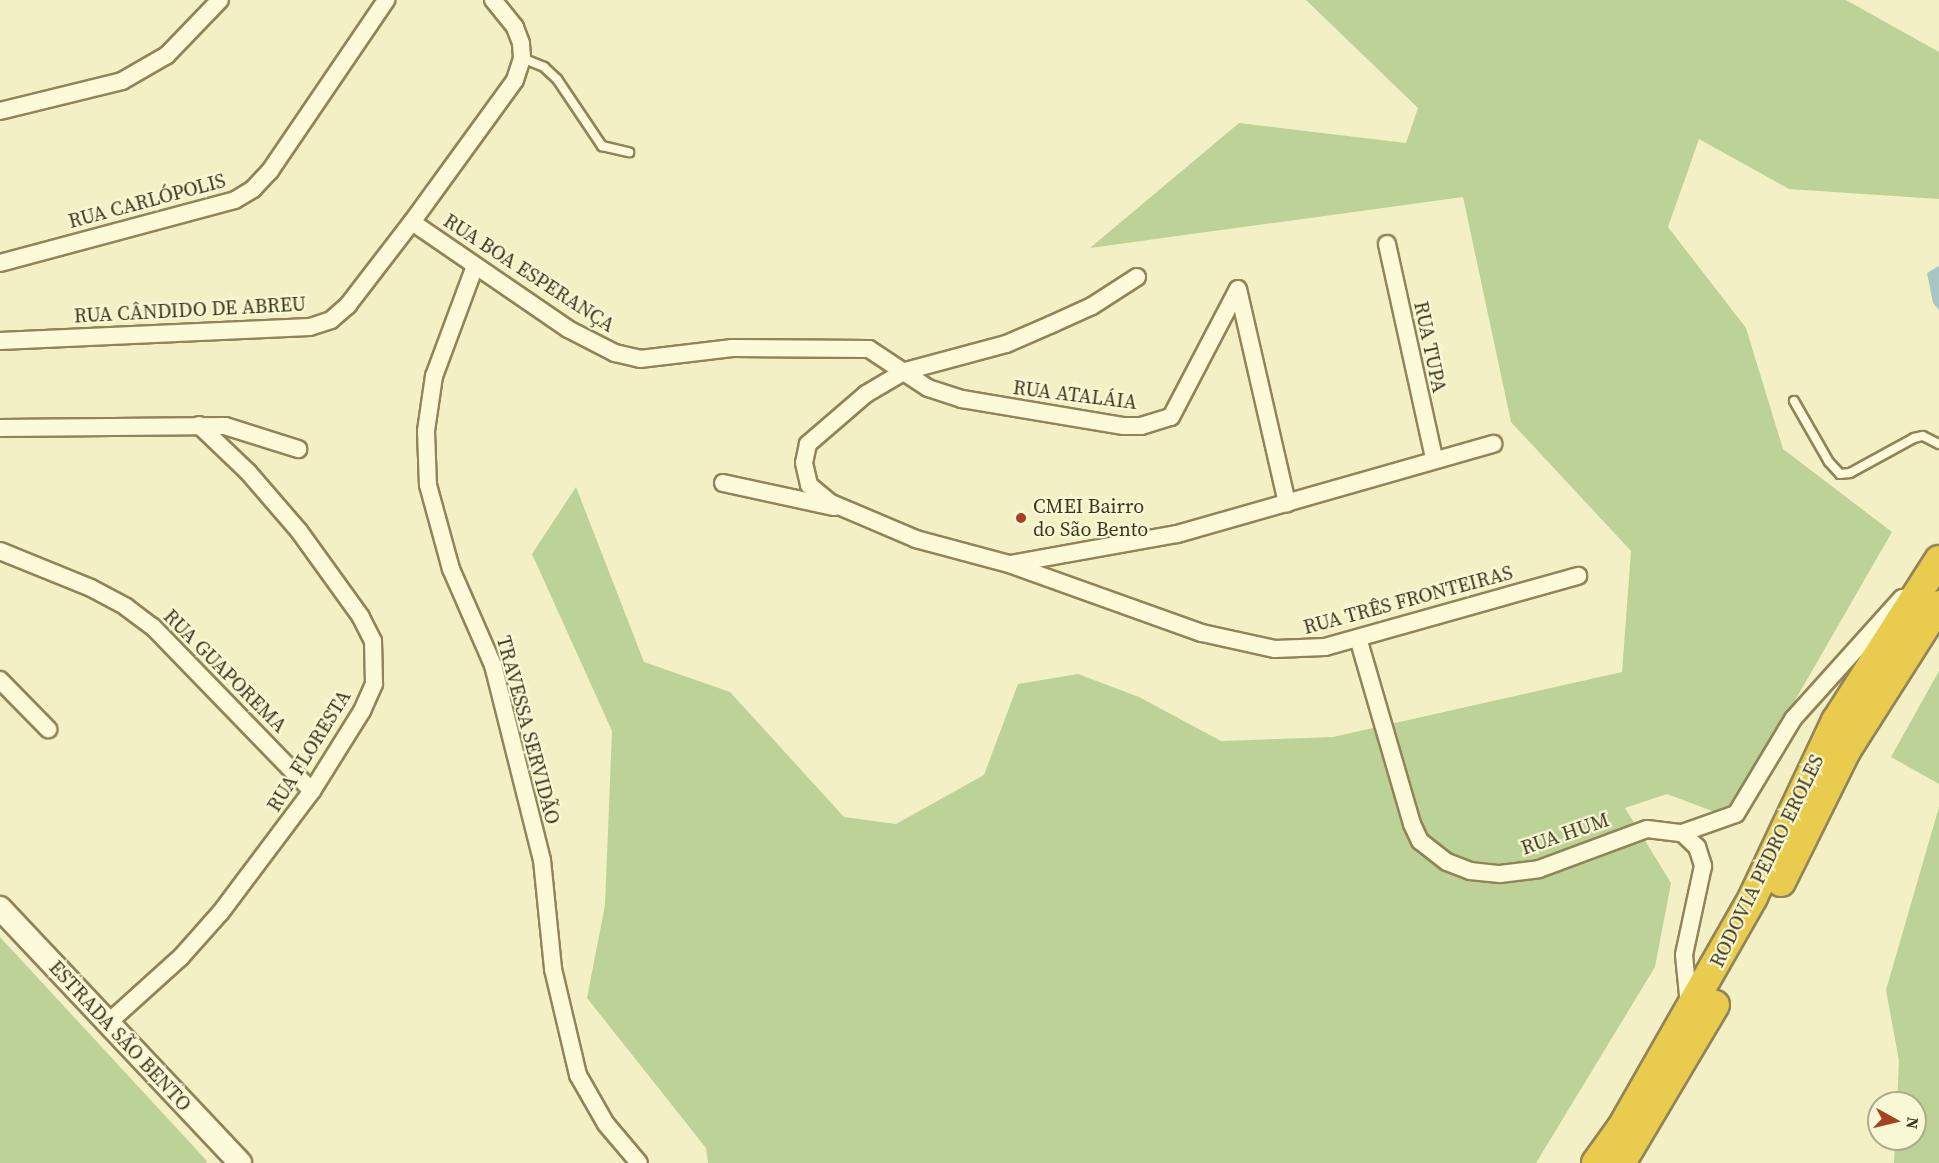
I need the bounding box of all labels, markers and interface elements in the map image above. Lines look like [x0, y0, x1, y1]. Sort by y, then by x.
street label: RUA CARLÓPOLIS [66, 168, 228, 234]
street label: RUA BOA ESPERANÇA [439, 209, 619, 337]
street label: RUA CÂNDIDO DE ABREU [73, 292, 307, 328]
street label: RUA TUPA [1409, 299, 1451, 395]
street label: RUA ATALÁIA [1012, 375, 1138, 415]
place label: CMEI Bairro do São Bento [1033, 494, 1148, 541]
marker: CMEI Bairro do São Bento [1014, 511, 1028, 525]
street label: RUA TRÊS FRONTEIRAS [1301, 560, 1515, 640]
street label: RUA GUAPOREMA [158, 604, 292, 738]
street label: TRAVESSA SERVIDÃO [491, 633, 565, 827]
street label: RUA FLORESTA [262, 686, 356, 816]
street label: RODOVIA PEDRO EROLES [1705, 751, 1829, 971]
street label: RUA HUM [1518, 808, 1612, 860]
street label: ESTRADA SÃO BENTO [44, 956, 196, 1116]
north arrow [1867, 1091, 1927, 1151]
text: N [1901, 1116, 1925, 1131]

